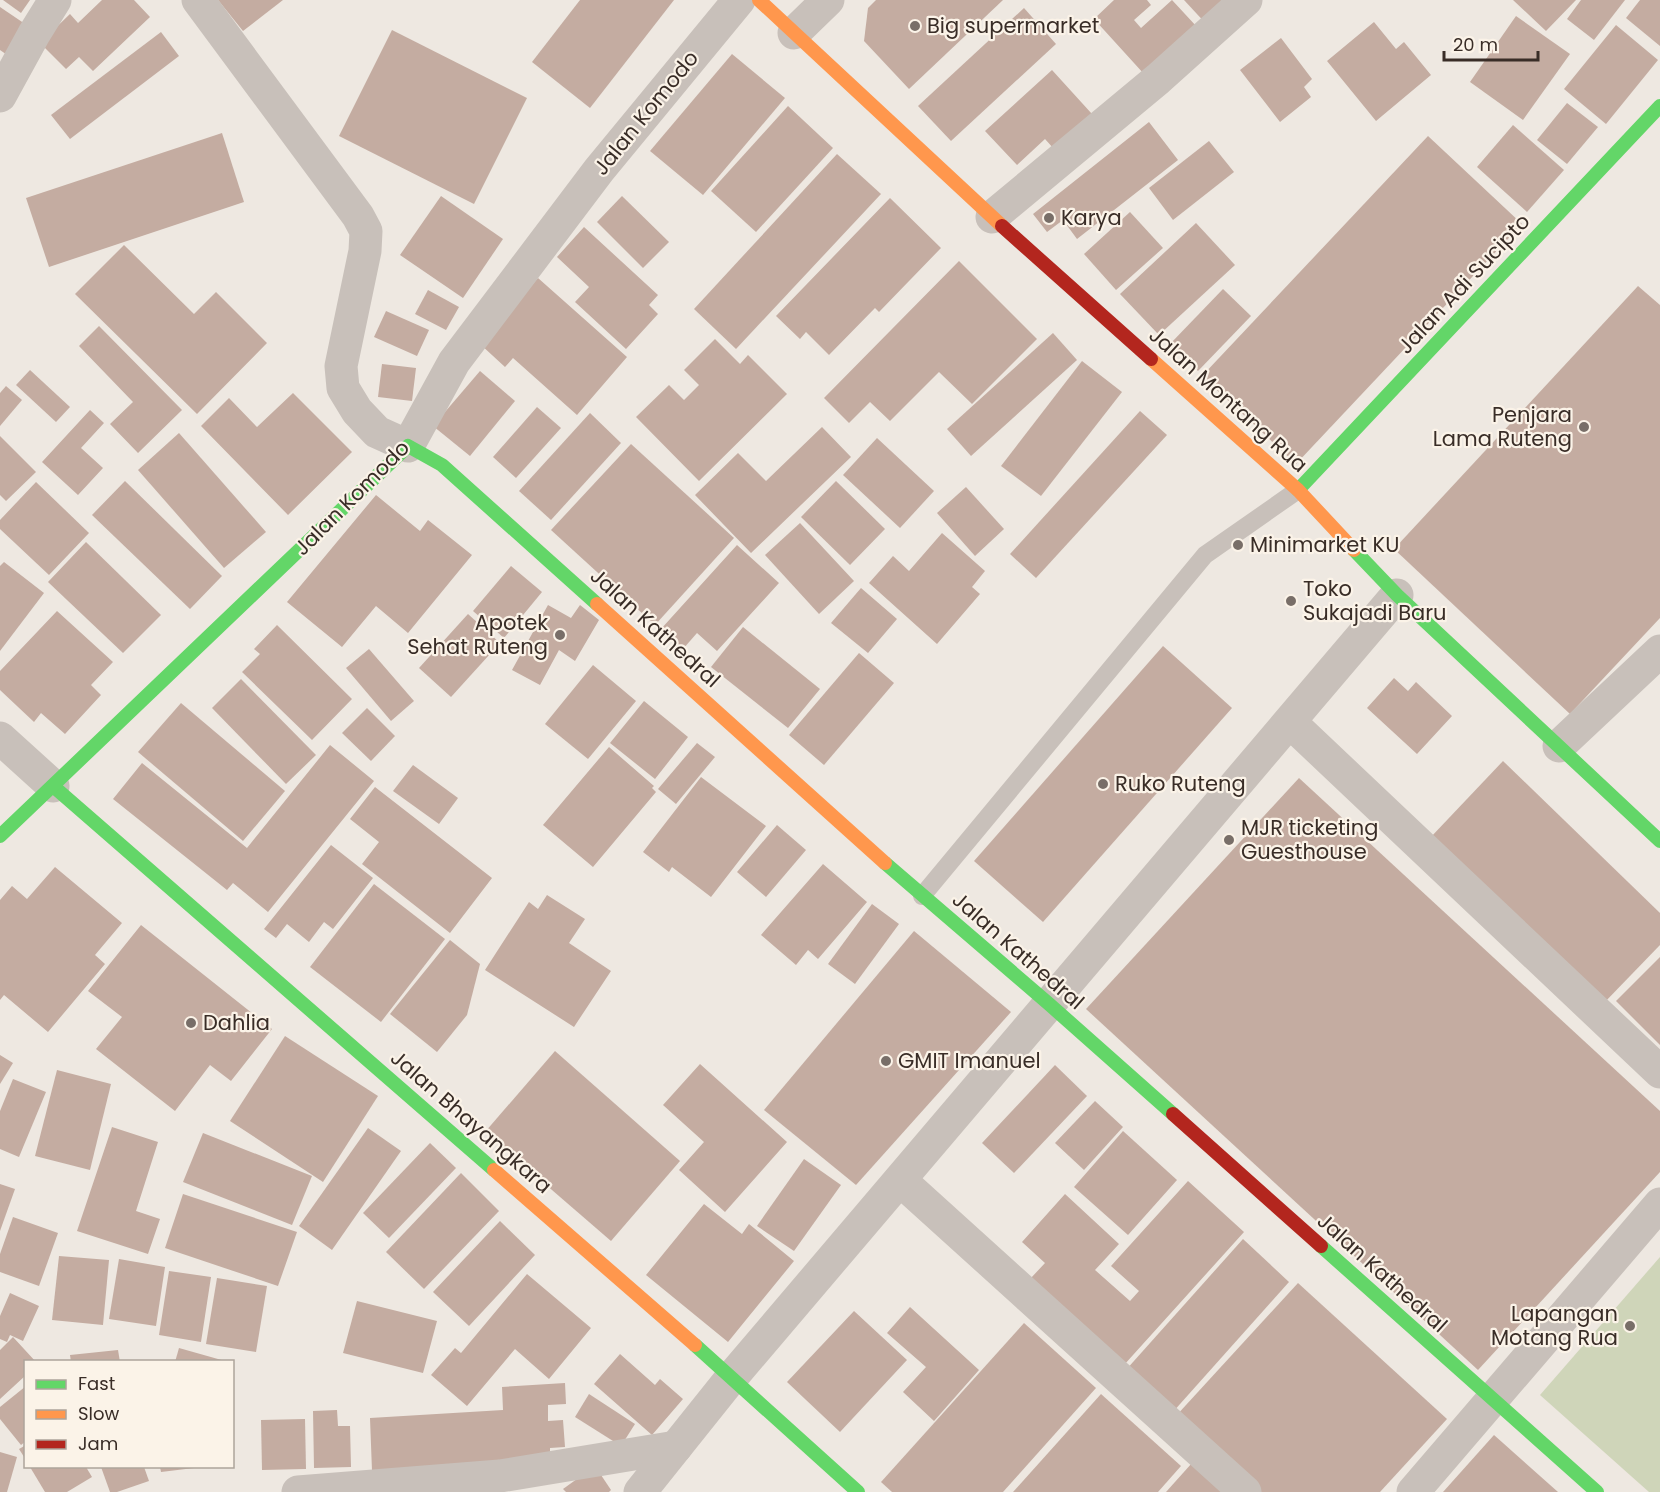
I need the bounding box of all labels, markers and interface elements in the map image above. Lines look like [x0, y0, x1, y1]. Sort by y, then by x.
place label: Big supermarket [927, 11, 1099, 40]
marker: Big supermarket [908, 19, 922, 33]
scale bar [1444, 24, 1538, 62]
text: 20 m [1453, 32, 1498, 57]
street label: Jalan Komodo [586, 44, 705, 181]
place label: Karya [1061, 203, 1122, 232]
street label: Jalan Adi Sucipto [1391, 207, 1536, 360]
marker: Karya [1042, 211, 1056, 225]
street label: Jalan Montang Rua [1143, 321, 1314, 479]
place label: Penjara Lama Ruteng [1433, 400, 1572, 453]
marker: Penjara Lama Ruteng [1577, 420, 1591, 434]
street label: Jalan Komodo [287, 433, 416, 562]
place label: Minimarket KU [1250, 530, 1399, 559]
marker: Minimarket KU [1231, 538, 1245, 552]
street label: Jalan Kathedral [584, 561, 727, 694]
place label: Toko Sukajadi Baru [1303, 574, 1447, 627]
marker: Toko Sukajadi Baru [1284, 594, 1298, 608]
place label: Apotek Sehat Ruteng [407, 608, 548, 661]
marker: Apotek Sehat Ruteng [553, 628, 567, 642]
place label: Ruko Ruteng [1115, 769, 1246, 798]
marker: Ruko Ruteng [1096, 777, 1110, 791]
place label: MJR ticketing Guesthouse [1241, 813, 1378, 866]
marker: MJR ticketing Guesthouse [1222, 833, 1236, 847]
street label: Jalan Kathedral [946, 885, 1090, 1016]
place label: Dahlia [203, 1008, 270, 1037]
marker: Dahlia [184, 1016, 198, 1030]
street label: Jalan Bhayangkara [384, 1043, 558, 1200]
place label: GMIT Imanuel [898, 1046, 1041, 1075]
marker: GMIT Imanuel [879, 1054, 893, 1068]
street label: Jalan Kathedral [1311, 1206, 1454, 1339]
place label: Lapangan Motang Rua [1491, 1299, 1618, 1352]
marker: Lapangan Motang Rua [1623, 1319, 1637, 1333]
legend [24, 1360, 234, 1468]
text: Fast [78, 1371, 115, 1396]
text: Slow [78, 1401, 120, 1426]
text: Jam [78, 1431, 118, 1456]

